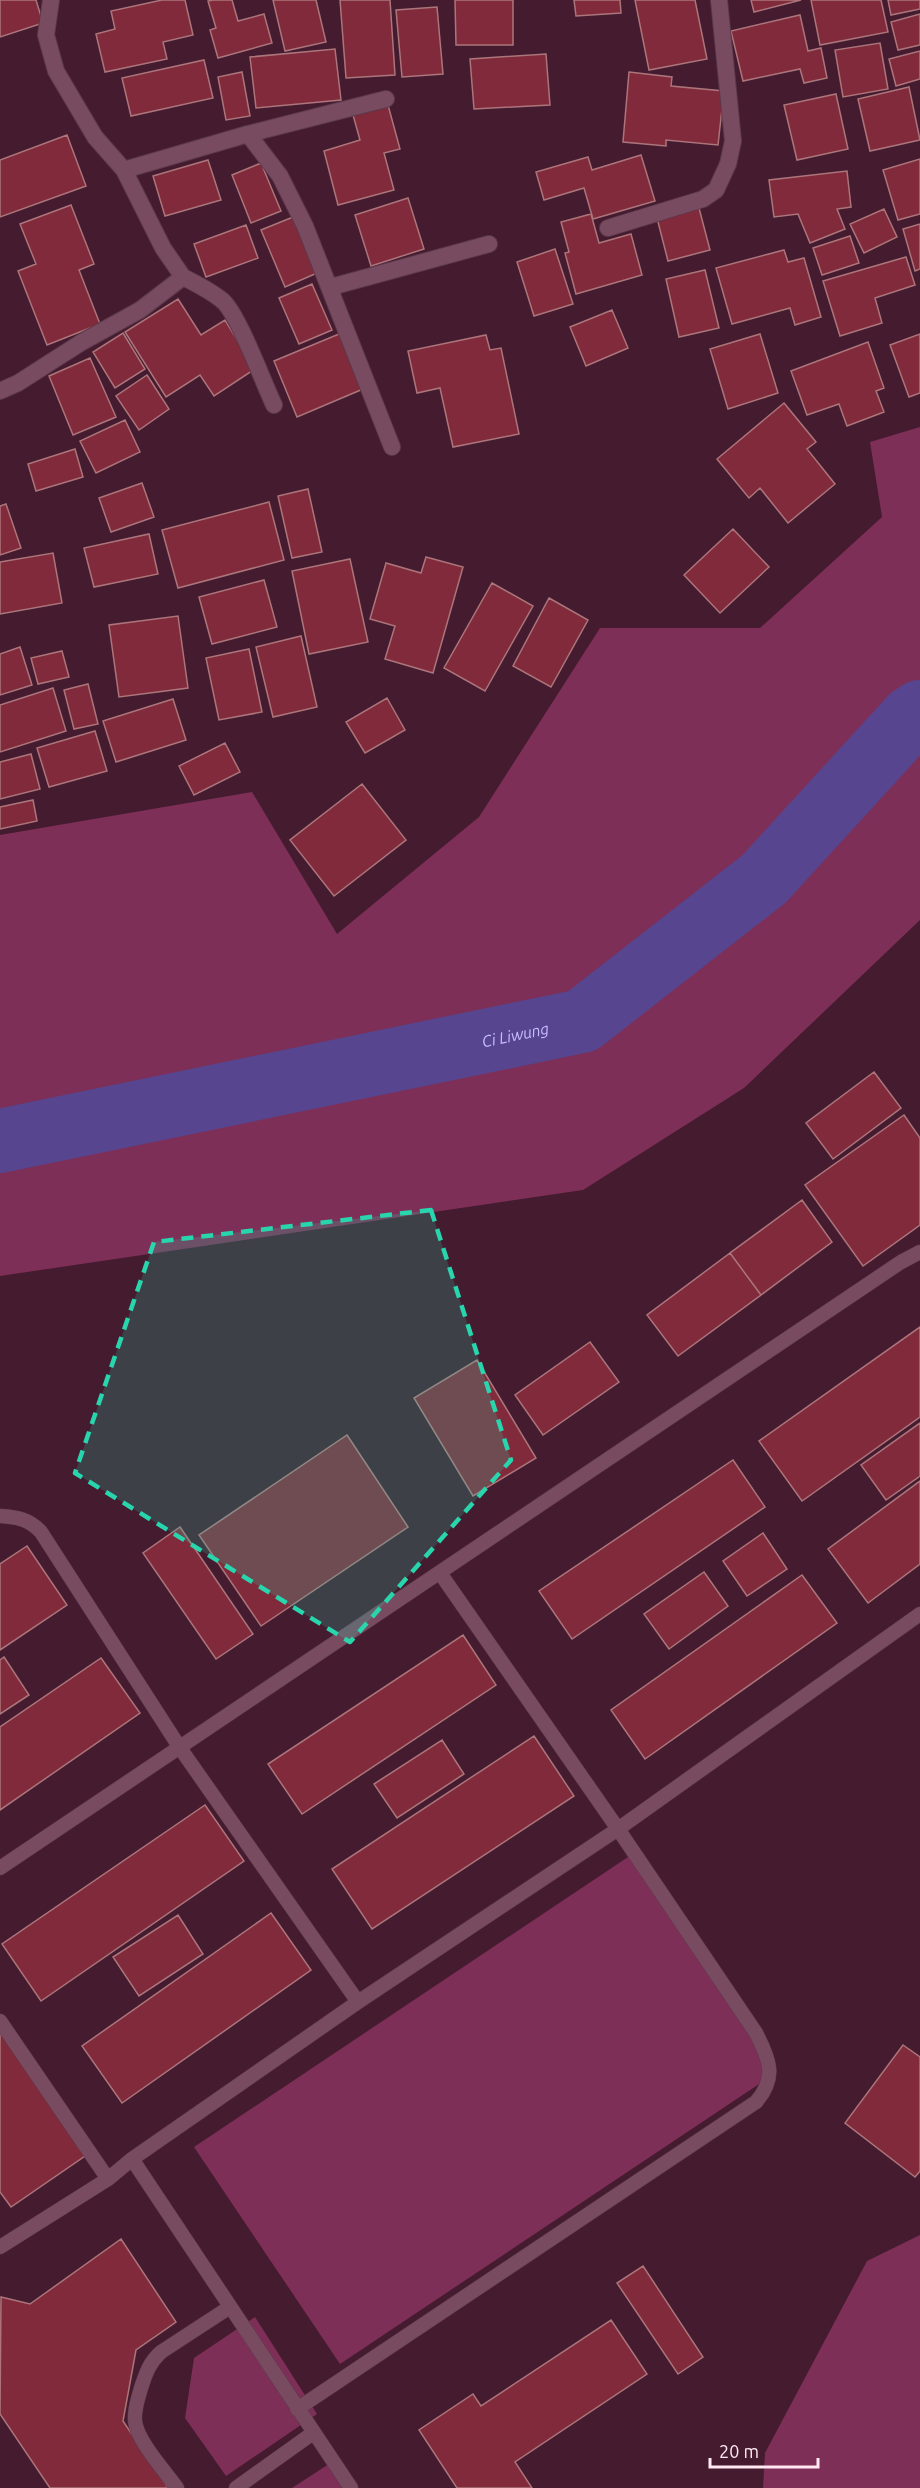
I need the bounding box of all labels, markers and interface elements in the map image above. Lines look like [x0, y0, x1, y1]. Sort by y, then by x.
water label: Ci Liwung [480, 1019, 551, 1050]
scale bar [710, 2431, 818, 2469]
text: 20 m [719, 2441, 759, 2461]

